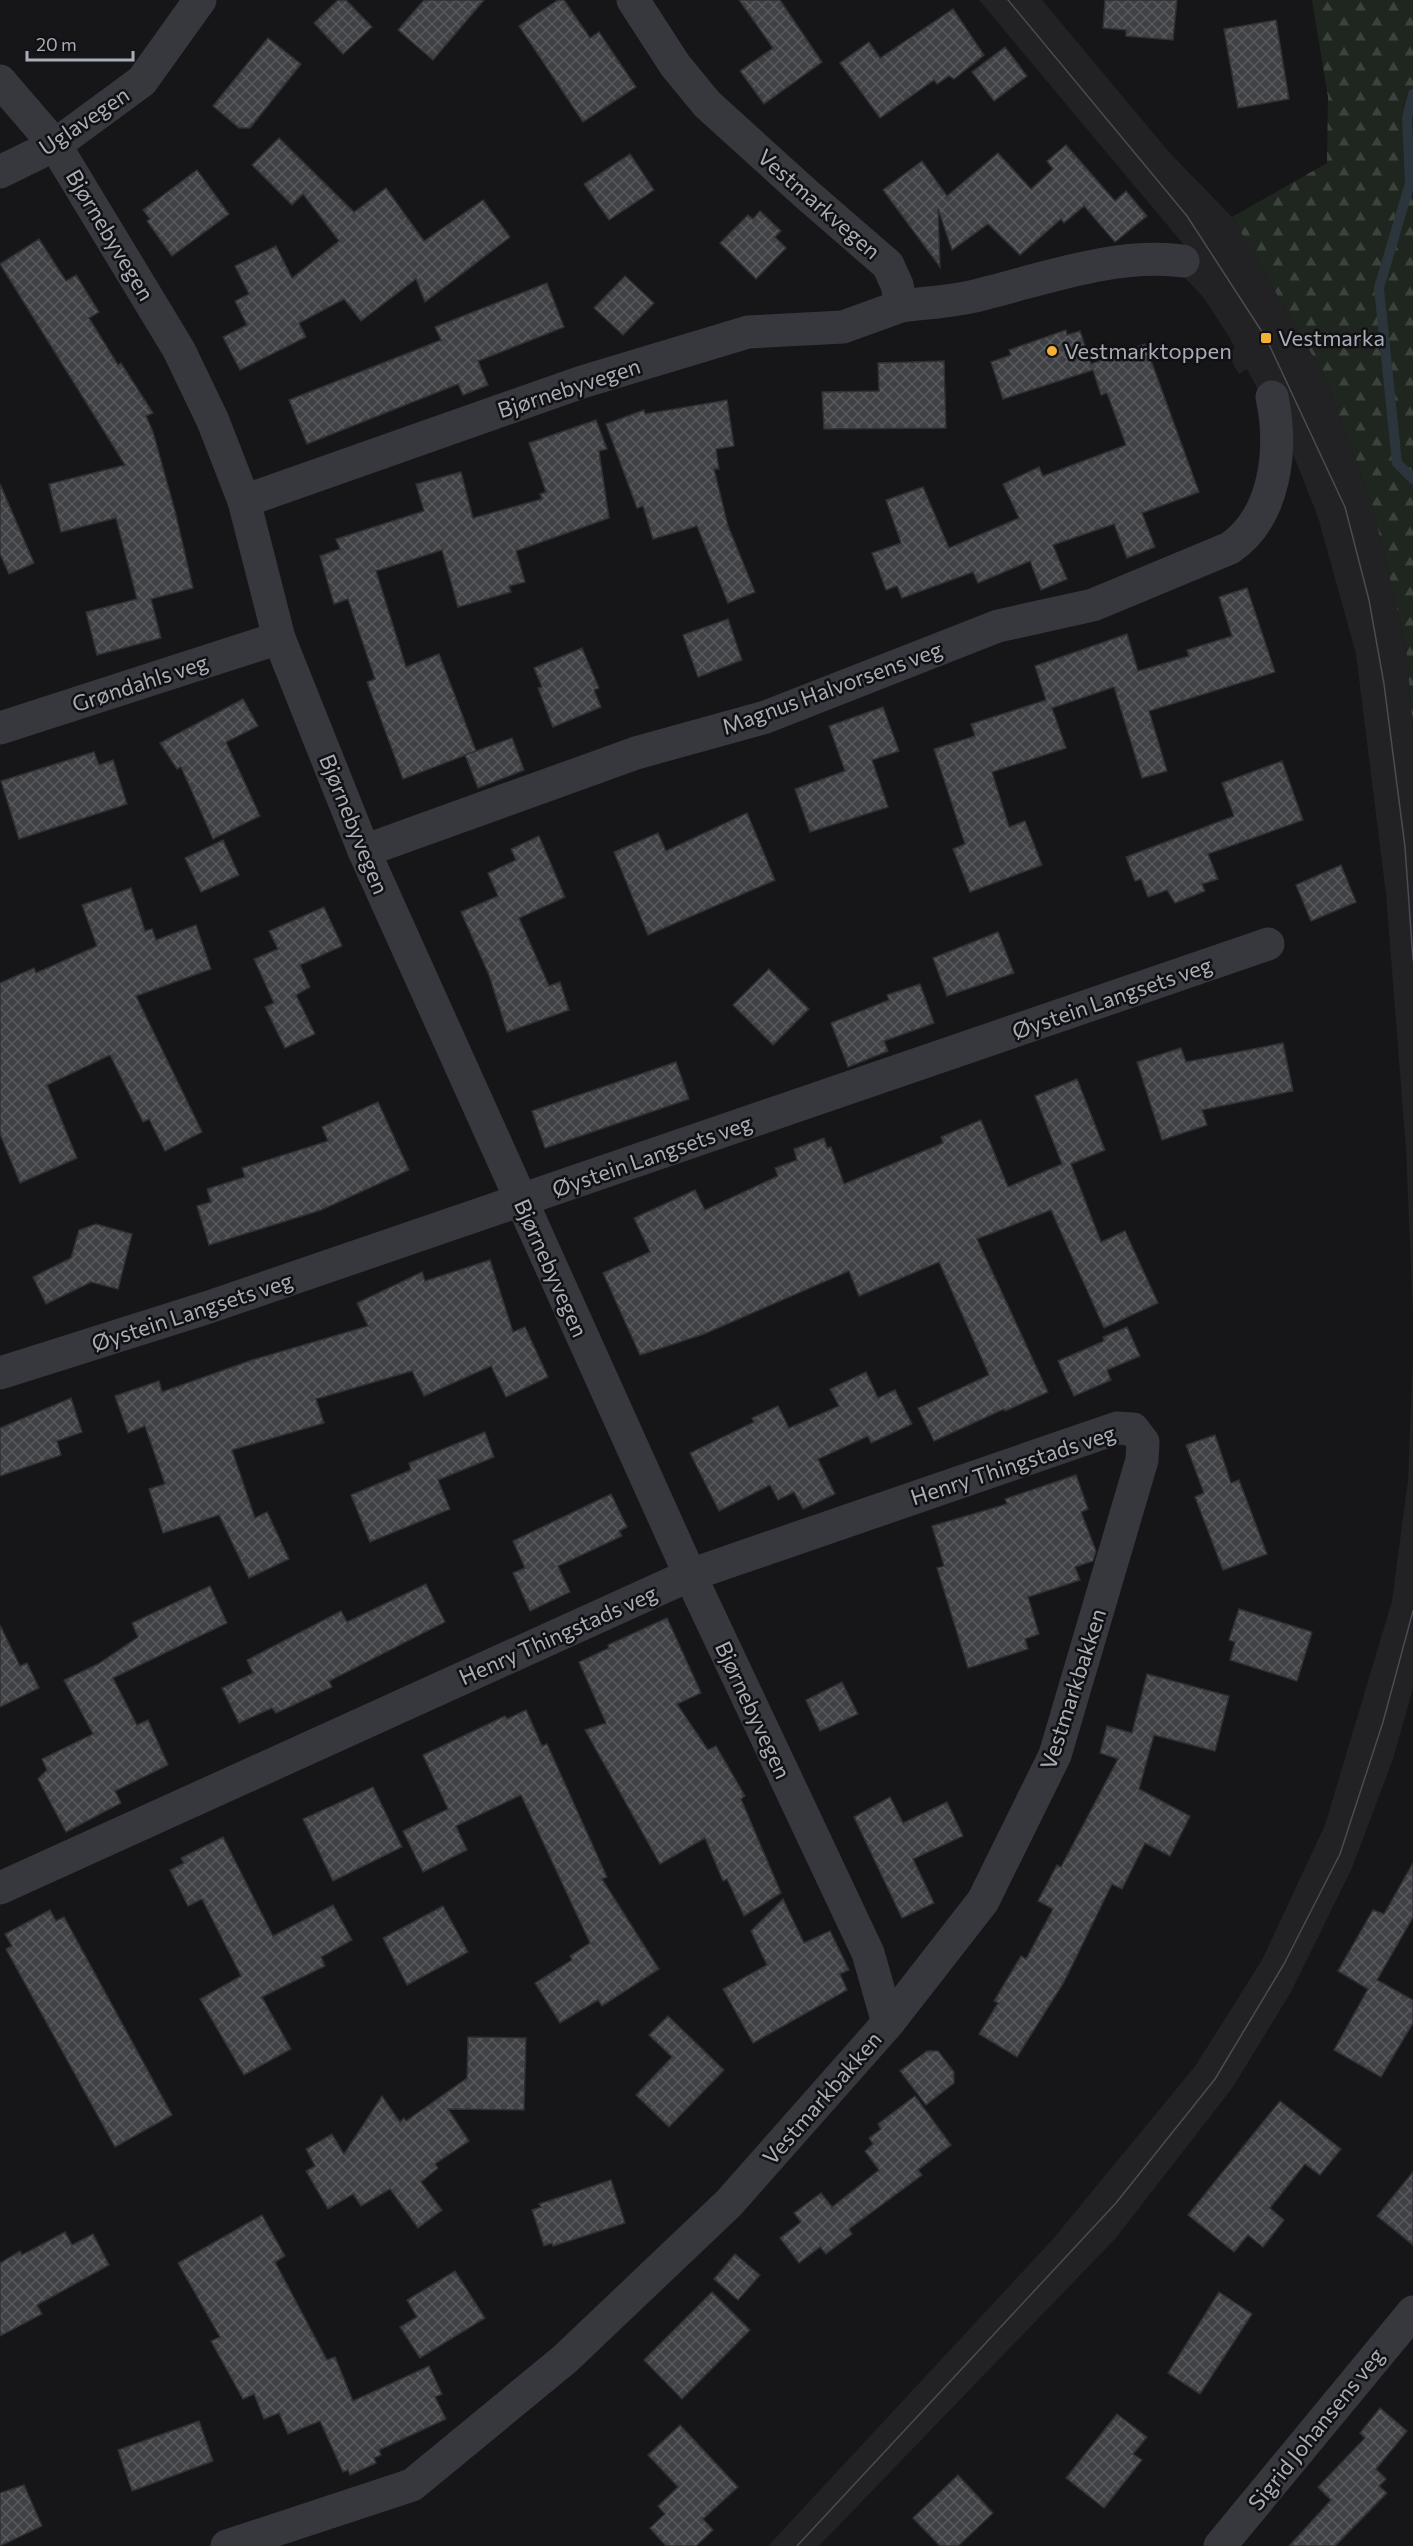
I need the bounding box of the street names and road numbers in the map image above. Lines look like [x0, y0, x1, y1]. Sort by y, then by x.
street label: Uglavegen [33, 81, 134, 161]
street label: Vestmarkvegen [752, 143, 886, 264]
street label: Bjørnebyvegen [61, 164, 160, 305]
street label: Bjørnebyvegen [494, 352, 644, 423]
street label: Magnus Halvorsens veg [718, 635, 946, 740]
street label: Grøndahls veg [68, 648, 211, 717]
street label: Bjørnebyvegen [314, 750, 395, 898]
street label: Øystein Langsets veg [1008, 951, 1216, 1044]
street label: Øystein Langsets veg [548, 1109, 756, 1202]
street label: Bjørnebyvegen [509, 1194, 594, 1341]
street label: Øystein Langsets veg [88, 1266, 296, 1357]
street label: Henry Thingstads veg [907, 1419, 1119, 1510]
street label: Henry Thingstads veg [455, 1579, 661, 1690]
street label: Vestmarkbakken [1034, 1605, 1111, 1773]
street label: Bjørnebyvegen [710, 1637, 797, 1783]
street label: Vestmarkbakken [756, 2026, 887, 2170]
street label: Sigrid Johansens veg [1242, 2342, 1389, 2515]

